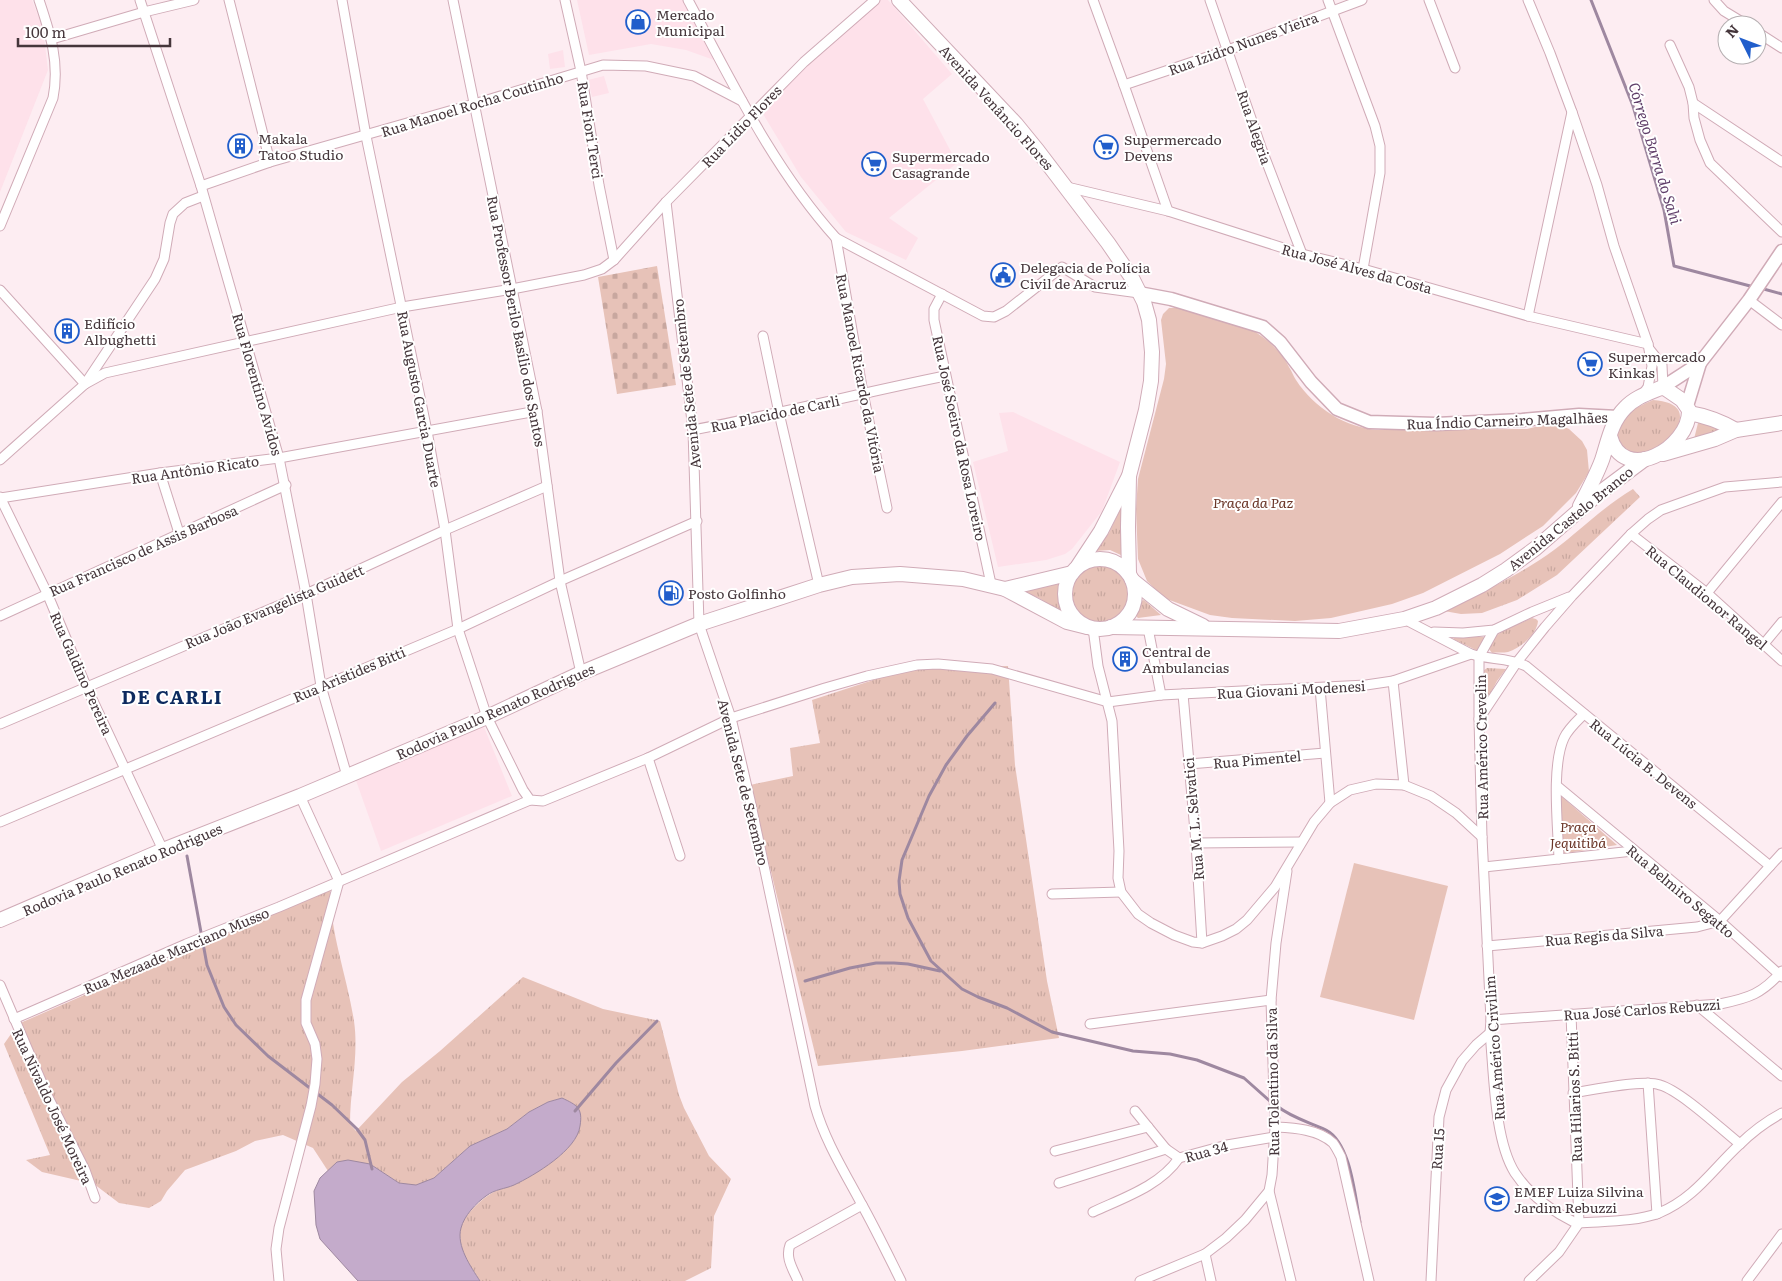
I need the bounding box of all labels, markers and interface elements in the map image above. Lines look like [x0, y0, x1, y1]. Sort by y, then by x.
place label: Mercado Municipal [656, 4, 725, 40]
street label: Rua Izidro Nunes Vieira [1165, 6, 1321, 79]
shop icon: Mercado Municipal [625, 9, 651, 35]
scale bar [18, 15, 170, 47]
north arrow [1717, 15, 1767, 65]
text: N [1720, 19, 1743, 42]
text: 100 m [25, 20, 66, 43]
street label: Avenida Venâncio Flores [935, 40, 1059, 174]
street label: Rua Manoel Rocha Coutinho [378, 67, 566, 141]
water label: Córrego Barra do Sahi [1623, 79, 1689, 227]
street label: Rua Fiori Terci [573, 80, 609, 181]
street label: Rua Lidio Flores [697, 80, 785, 172]
street label: Rua Alegria [1233, 87, 1277, 167]
place label: Makala Tatoo Studio [258, 128, 343, 164]
place label: Supermercado Devens [1124, 129, 1222, 165]
building icon: Makala Tatoo Studio [227, 133, 253, 159]
supermarket icon: Supermercado Devens [1093, 134, 1119, 160]
place label: Supermercado Casagrande [892, 146, 990, 182]
supermarket icon: Supermercado Casagrande [861, 151, 887, 177]
street label: Rua Professor Berilo Basílio dos Santos [483, 194, 551, 448]
street label: Rua José Alves da Costa [1280, 238, 1435, 298]
place label: Delegacia de Polícia Civil de Aracruz [1020, 257, 1151, 293]
public building icon: Delegacia de Polícia Civil de Aracruz [990, 262, 1016, 288]
street label: Rua Manoel Ricardo da Vitória [832, 272, 890, 475]
street label: Avenida Sete de Setembro [667, 298, 705, 470]
street label: Rua Augusto Garcia Duarte [393, 309, 447, 489]
street label: Rua Florentino Avidos [228, 310, 288, 458]
place label: Edifício Albughetti [84, 313, 157, 349]
building icon: Edifício Albughetti [54, 318, 80, 344]
street label: Rua José Soeiro da Rosa Loreiro [928, 333, 992, 543]
place label: Supermercado Kinkas [1608, 346, 1706, 382]
supermarket icon: Supermercado Kinkas [1577, 351, 1603, 377]
street label: Rua Placido de Carli [709, 389, 842, 436]
street label: Rua Índio Carneiro Magalhães [1406, 406, 1608, 434]
street label: Rua Antônio Ricato [130, 450, 260, 488]
street label: Avenida Castelo Branco [1503, 461, 1637, 575]
park label: Praça da Paz [1213, 492, 1294, 512]
street label: Rua Francisco de Assis Barbosa [45, 499, 241, 601]
street label: Rua Claudionor Rangel [1642, 540, 1772, 654]
street label: Rua João Evangelista Guidett [181, 559, 367, 653]
fuel station icon: Posto Golfinho [658, 580, 684, 606]
place label: Posto Golfinho [688, 583, 786, 603]
street label: Rua Galdino Pereira [46, 608, 118, 738]
street label: Rua Aristides Bitti [290, 641, 409, 707]
place label: Central de Ambulancias [1142, 641, 1229, 677]
building icon: Central de Ambulancias [1112, 646, 1138, 672]
street label: Rodovia Paulo Renato Rodrigues [393, 658, 597, 764]
street label: Rua Américo Crevelin [1470, 674, 1492, 820]
street label: Rua Giovani Modenesi [1216, 675, 1366, 703]
district label: DE CARLI [121, 682, 223, 710]
street label: Avenida Sete de Setembro [714, 697, 774, 867]
street label: Rua Lúcia B. Devens [1586, 713, 1702, 813]
street label: Rua Pimentel [1212, 745, 1302, 773]
street label: Rua M. L. Selvatici [1178, 756, 1208, 881]
park label: Praça Jequitibá [1550, 816, 1606, 852]
street label: Rodovia Paulo Renato Rodrigues [19, 818, 225, 920]
street label: Rua Belmiro Segatto [1623, 840, 1739, 942]
street label: Rua Mezaade Marciano Musso [80, 902, 272, 998]
street label: Rua Regis da Silva [1544, 920, 1665, 950]
street label: Rua Américo Crivilim [1479, 975, 1509, 1121]
street label: Rua José Carlos Rebuzzi [1563, 994, 1722, 1024]
street label: Rua Tolentino da Silva [1261, 1007, 1283, 1157]
street label: Rua Nivaldo José Moreira [8, 1025, 98, 1188]
street label: Rua Hilarios S. Bitti [1562, 1031, 1586, 1163]
street label: Rua 15 [1426, 1128, 1448, 1170]
street label: Rua 34 [1182, 1135, 1230, 1167]
place label: EMEF Luiza Silvina Jardim Rebuzzi [1514, 1181, 1644, 1217]
school or university icon: EMEF Luiza Silvina Jardim Rebuzzi [1484, 1186, 1510, 1212]

